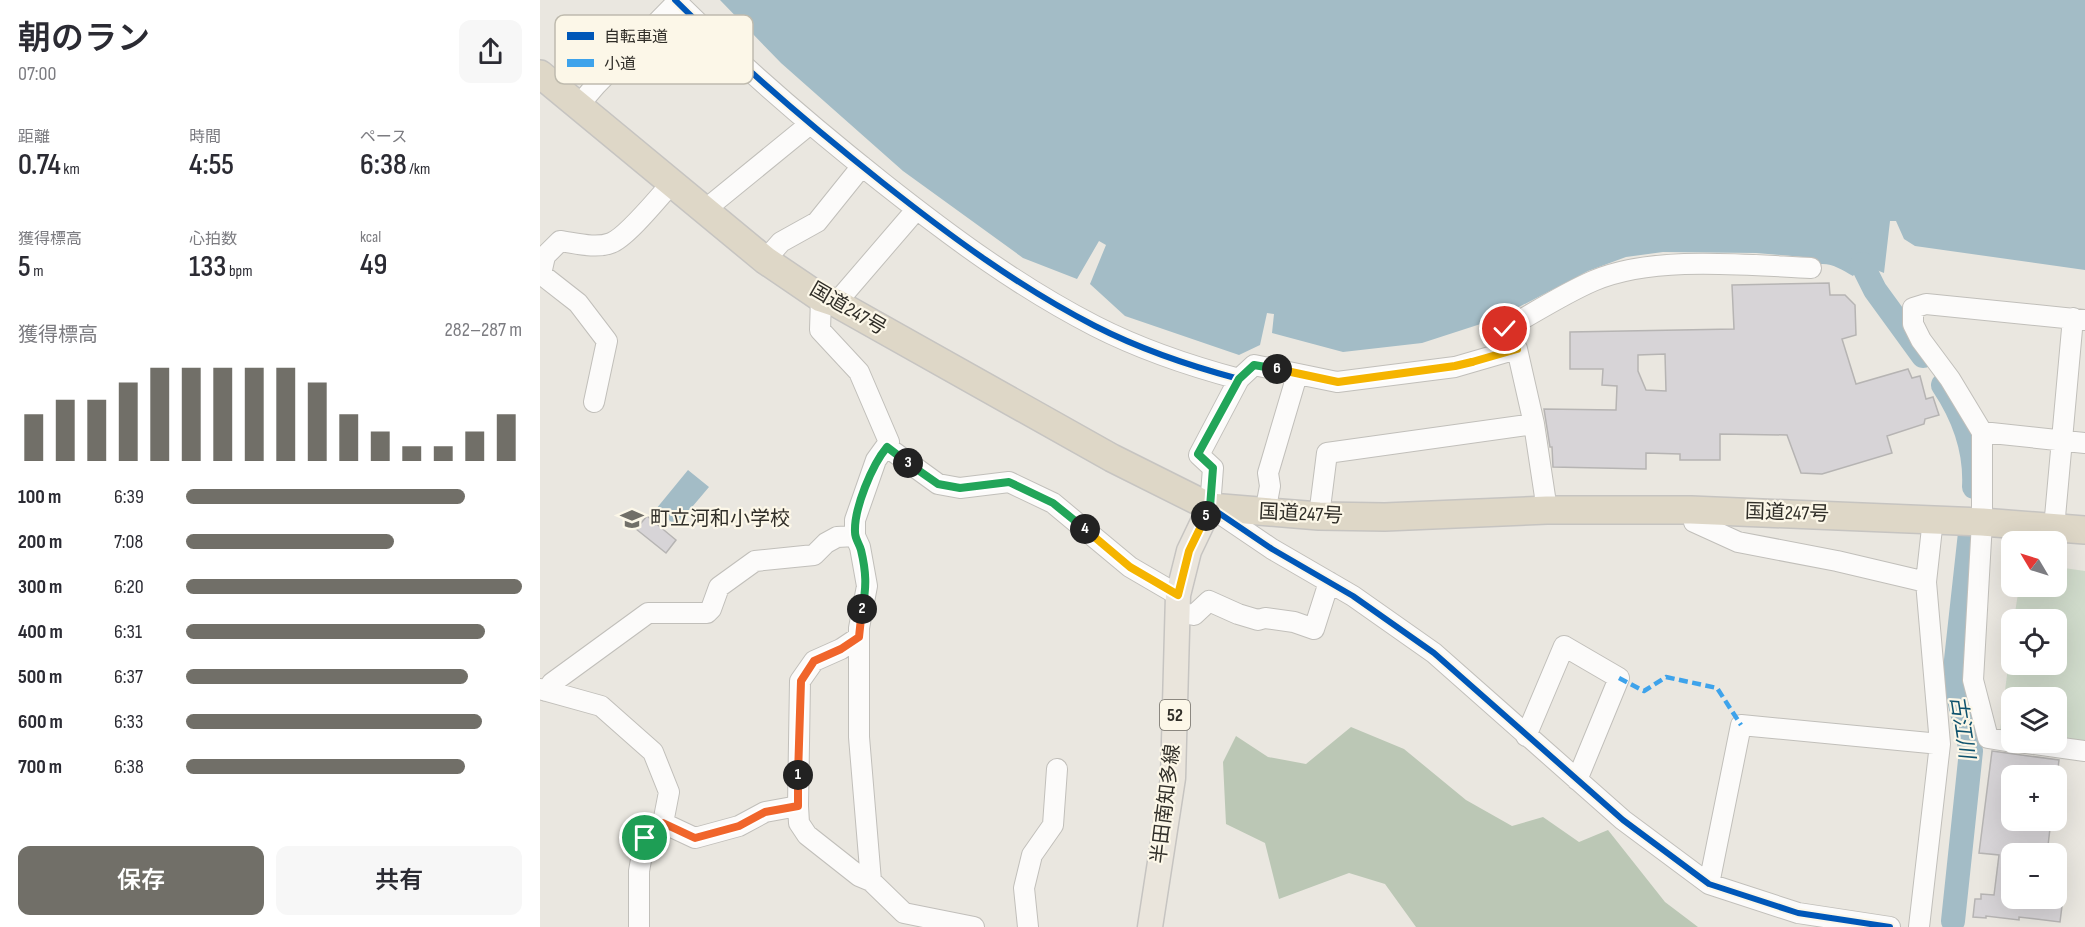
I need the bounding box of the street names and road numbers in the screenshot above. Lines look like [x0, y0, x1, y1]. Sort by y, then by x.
street label: 国道247号 [805, 278, 891, 340]
street label: 国道247号 [1258, 500, 1344, 528]
street label: 国道247号 [1744, 500, 1830, 526]
road number: 52 [1160, 700, 1190, 730]
street label: 半田南知多線 [1147, 743, 1185, 865]

